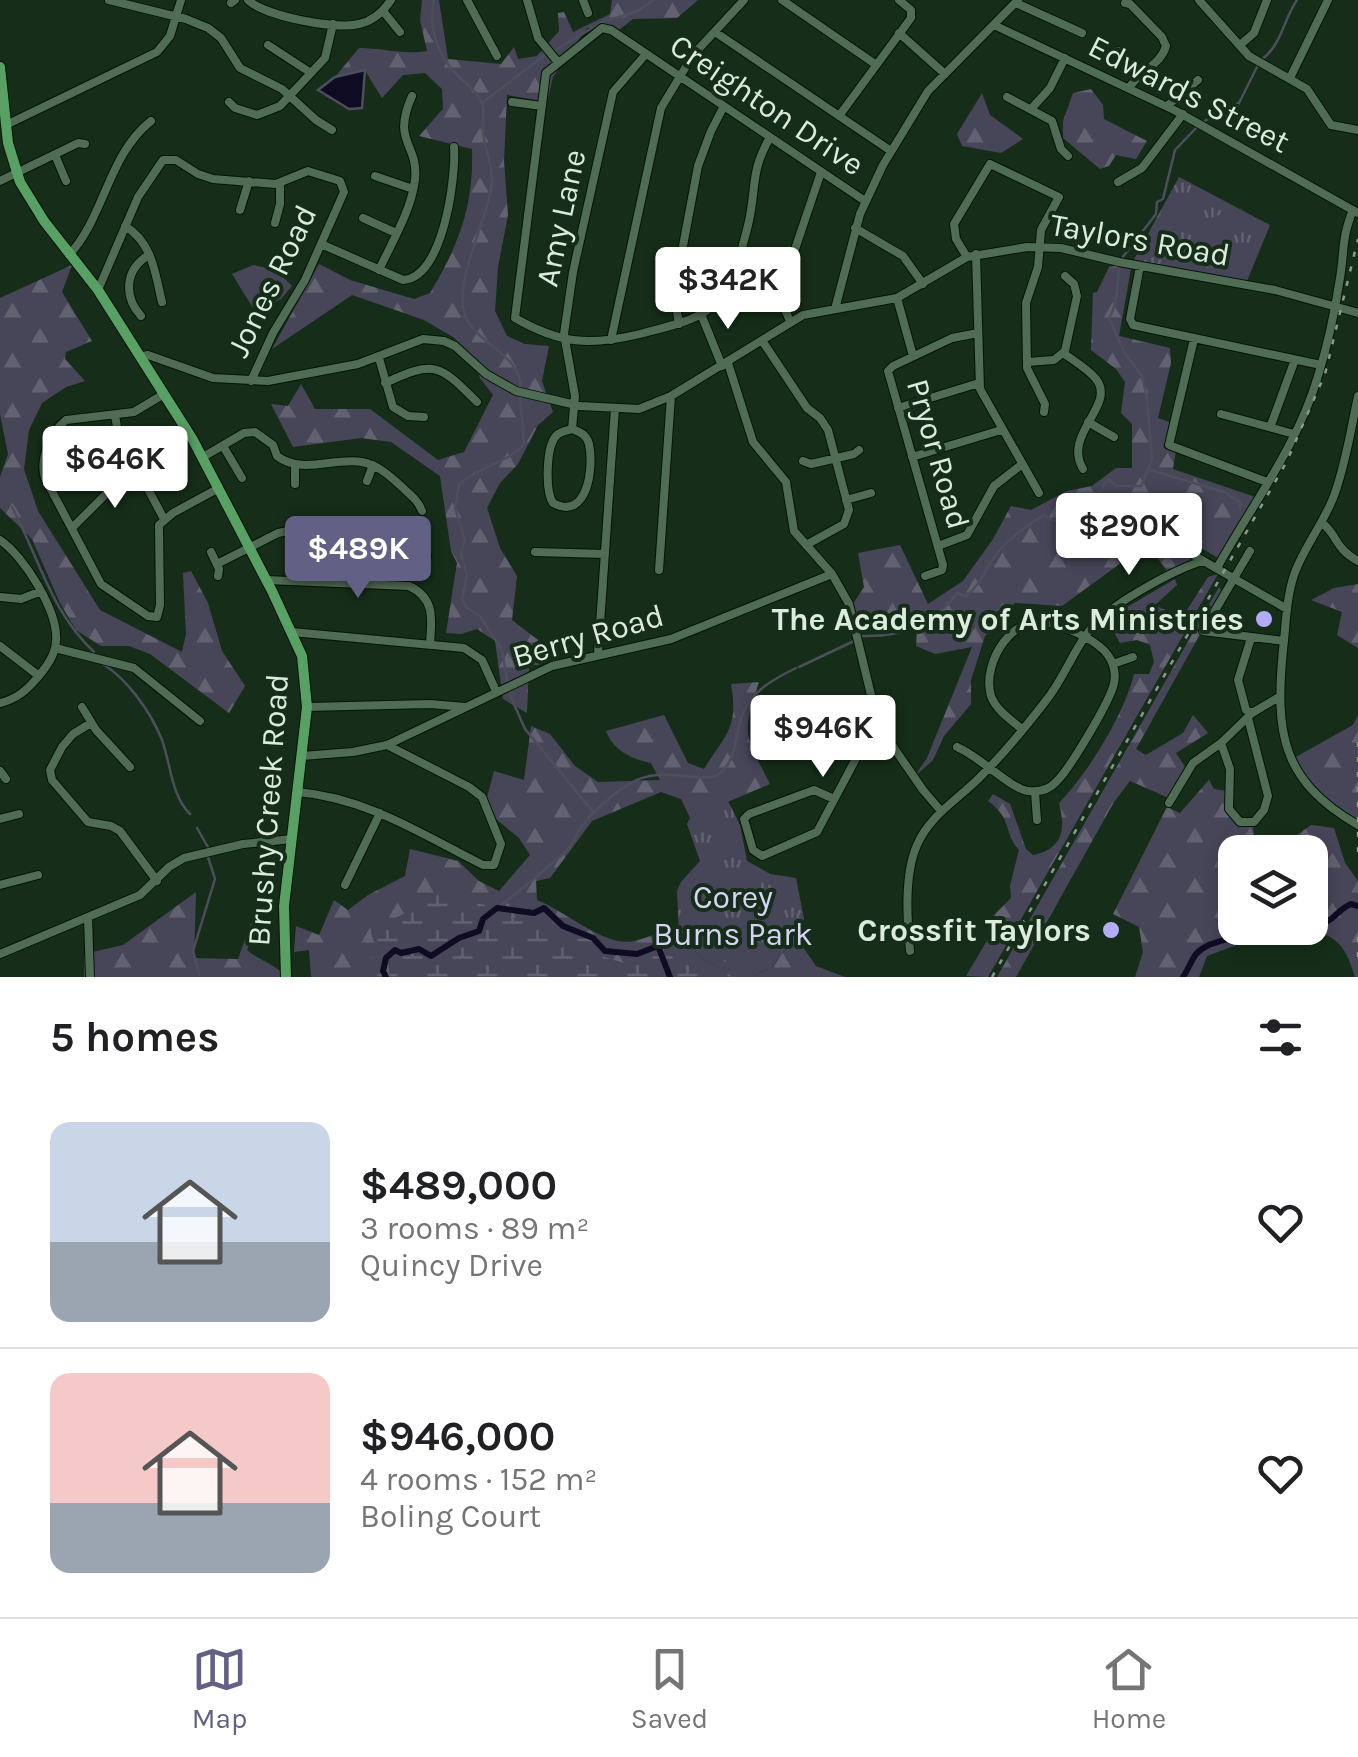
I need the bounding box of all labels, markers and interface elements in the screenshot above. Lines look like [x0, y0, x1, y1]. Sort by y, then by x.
street label: Creighton Drive [663, 27, 871, 183]
street label: Edwards Street [1082, 27, 1296, 161]
street label: Amy Lane [528, 146, 594, 290]
street label: Jones Road [219, 199, 325, 363]
street label: Taylors Road [1047, 206, 1233, 274]
pin: $342K [658, 247, 798, 332]
text: $342K [677, 261, 779, 298]
street label: Pryor Road [899, 375, 977, 533]
pin: $646K [45, 426, 185, 511]
text: $646K [65, 440, 165, 477]
pin: $290K [1059, 493, 1199, 578]
text: $290K [1078, 507, 1180, 544]
pin: $489K [288, 516, 428, 601]
text: $489K [307, 530, 409, 567]
street label: Berry Road [508, 597, 668, 675]
place label: The Academy of Arts Ministries [772, 601, 1244, 638]
marker: The Academy of Arts Ministries [1253, 608, 1275, 630]
street label: Brushy Creek Road [240, 673, 296, 947]
pin: $946K [753, 695, 893, 780]
text: $946K [773, 709, 873, 746]
map controls [1218, 835, 1328, 945]
button: layers [1218, 835, 1328, 945]
park label: Corey Burns Park [653, 879, 813, 953]
place label: Crossfit Taylors [857, 912, 1091, 949]
marker: Crossfit Taylors [1100, 919, 1122, 941]
icon: filters [1253, 1010, 1308, 1065]
text: 5 homes [50, 1012, 219, 1062]
text: $489,000 [360, 1160, 557, 1210]
icon: home [130, 1162, 250, 1282]
icon: heart [1253, 1195, 1308, 1250]
text: 3 rooms · 89 m² [360, 1210, 589, 1247]
text: Quincy Drive [360, 1247, 543, 1284]
text: $946,000 [360, 1411, 555, 1461]
icon: home [130, 1413, 250, 1533]
icon: heart [1253, 1446, 1308, 1501]
text: 4 rooms · 152 m² [360, 1461, 597, 1498]
text: Boling Court [360, 1498, 541, 1535]
tab: Map [192, 1642, 247, 1735]
tab: Saved [631, 1642, 708, 1735]
tab: Home [1092, 1642, 1166, 1735]

